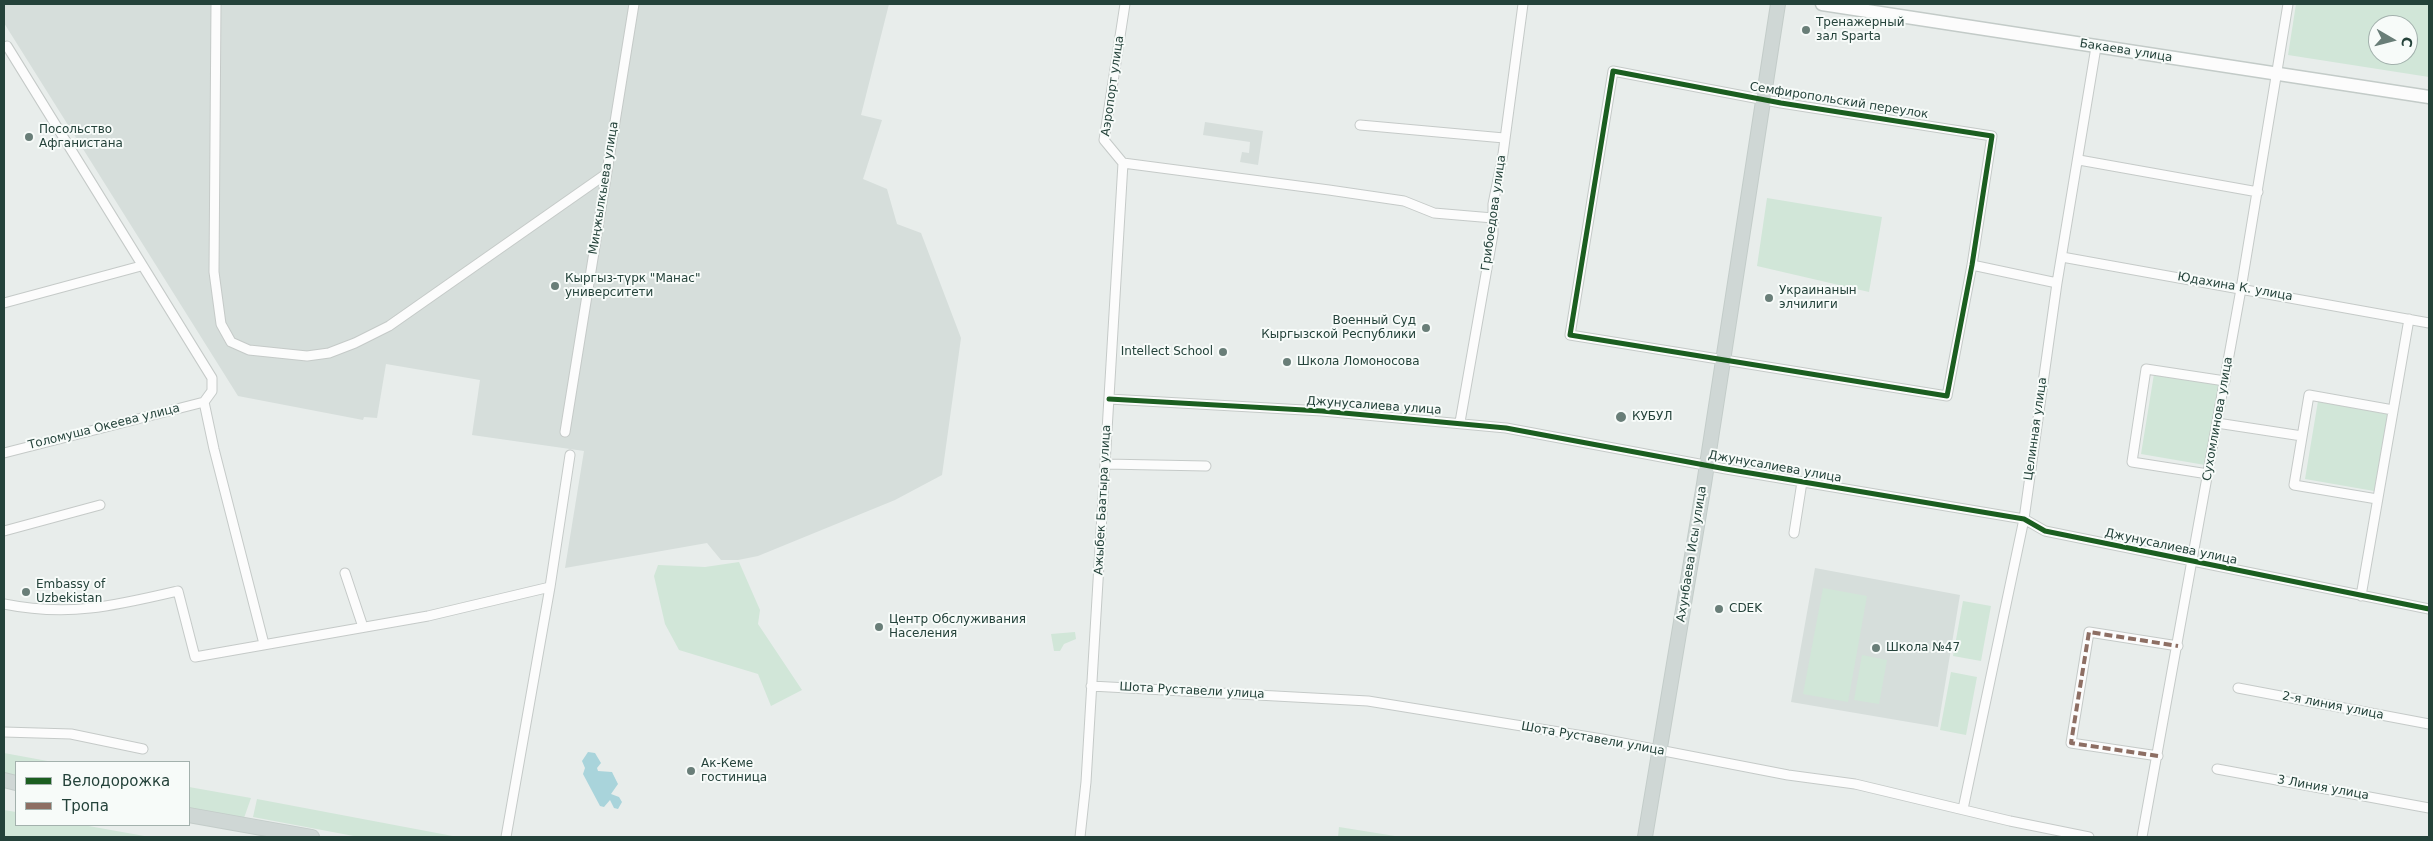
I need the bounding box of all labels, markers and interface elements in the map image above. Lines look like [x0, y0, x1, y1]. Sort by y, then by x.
north arrow [2368, 15, 2418, 65]
place label: Тренажерный зал Sparta [1816, 16, 1904, 44]
marker: Тренажерный зал Sparta [1800, 24, 1812, 36]
street label: Аэропорт улица [1099, 35, 1127, 137]
text: С [2398, 36, 2416, 48]
street label: Бакаева улица [2079, 37, 2173, 65]
street label: Семфиропольский переулок [1749, 80, 1929, 122]
street label: Миңжылкыева улица [586, 120, 622, 256]
place label: Посольство Афганистана [39, 123, 123, 151]
marker: Посольство Афганистана [23, 131, 35, 143]
street label: Грибоедова улица [1479, 154, 1509, 272]
street label: Юдахина К. улица [2176, 270, 2294, 304]
place label: Кыргыз-түрк "Манас" университети [565, 272, 700, 300]
marker: Кыргыз-түрк "Манас" университети [549, 280, 561, 292]
place label: Украинанын элчилиги [1779, 284, 1857, 312]
marker: Украинанын элчилиги [1763, 292, 1775, 304]
place label: Военный Суд Кыргызской Республики [1261, 314, 1416, 342]
marker: Военный Суд Кыргызской Республики [1420, 322, 1432, 334]
place label: Intellect School [1121, 345, 1213, 359]
marker: Intellect School [1217, 346, 1229, 358]
place label: Школа Ломоносова [1297, 355, 1420, 369]
marker: Школа Ломоносова [1281, 356, 1293, 368]
street label: Сухомлинова улица [2200, 356, 2236, 482]
street label: Целинная улица [2022, 376, 2050, 482]
street label: Джунусалиева улица [1306, 394, 1442, 418]
street label: Толомуша Океева улица [27, 401, 181, 453]
marker: КУБУЛ [1614, 410, 1628, 424]
place label: КУБУЛ [1632, 410, 1672, 424]
street label: Ажыбек Баатыра улица [1092, 424, 1114, 576]
street label: Джунусалиева улица [1707, 448, 1843, 486]
street label: Ахунбаева Исы улица [1674, 485, 1710, 623]
street label: Джунусалиева улица [2103, 526, 2239, 568]
place label: Embassy of Uzbekistan [36, 578, 105, 606]
marker: Embassy of Uzbekistan [20, 586, 32, 598]
place label: CDEK [1729, 602, 1762, 616]
marker: CDEK [1713, 603, 1725, 615]
place label: Центр Обслуживания Населения [889, 613, 1026, 641]
marker: Центр Обслуживания Населения [873, 621, 885, 633]
place label: Школа №47 [1886, 641, 1960, 655]
marker: Школа №47 [1870, 642, 1882, 654]
street label: Шота Руставели улица [1119, 680, 1265, 702]
street label: 2-я линия улица [2281, 689, 2385, 723]
street label: Шота Руставели улица [1520, 719, 1666, 759]
place label: Ак-Кеме гостиница [701, 757, 767, 785]
legend [15, 761, 190, 826]
marker: Ак-Кеме гостиница [685, 765, 697, 777]
text: Велодорожка [62, 772, 170, 790]
street label: 3 Линия улица [2276, 773, 2370, 803]
text: Тропа [62, 797, 109, 815]

